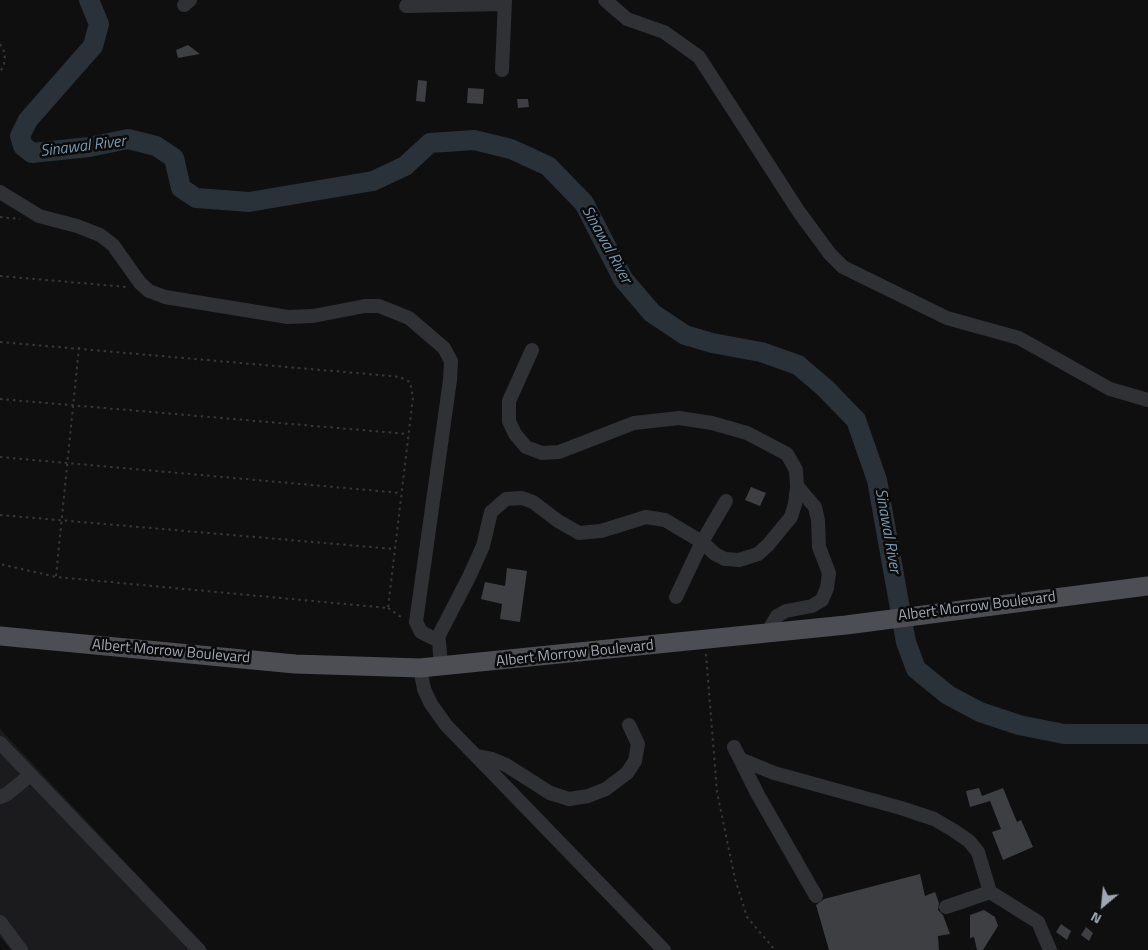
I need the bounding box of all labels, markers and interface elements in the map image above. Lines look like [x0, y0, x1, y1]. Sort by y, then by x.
water label: Sinawal River [39, 132, 127, 162]
water label: Sinawal River [577, 203, 635, 287]
water label: Sinawal River [870, 487, 904, 575]
street label: Albert Morrow Boulevard [897, 588, 1057, 626]
street label: Albert Morrow Boulevard [91, 636, 251, 668]
street label: Albert Morrow Boulevard [495, 637, 655, 671]
north arrow [1078, 880, 1128, 930]
text: N [1087, 907, 1105, 930]

